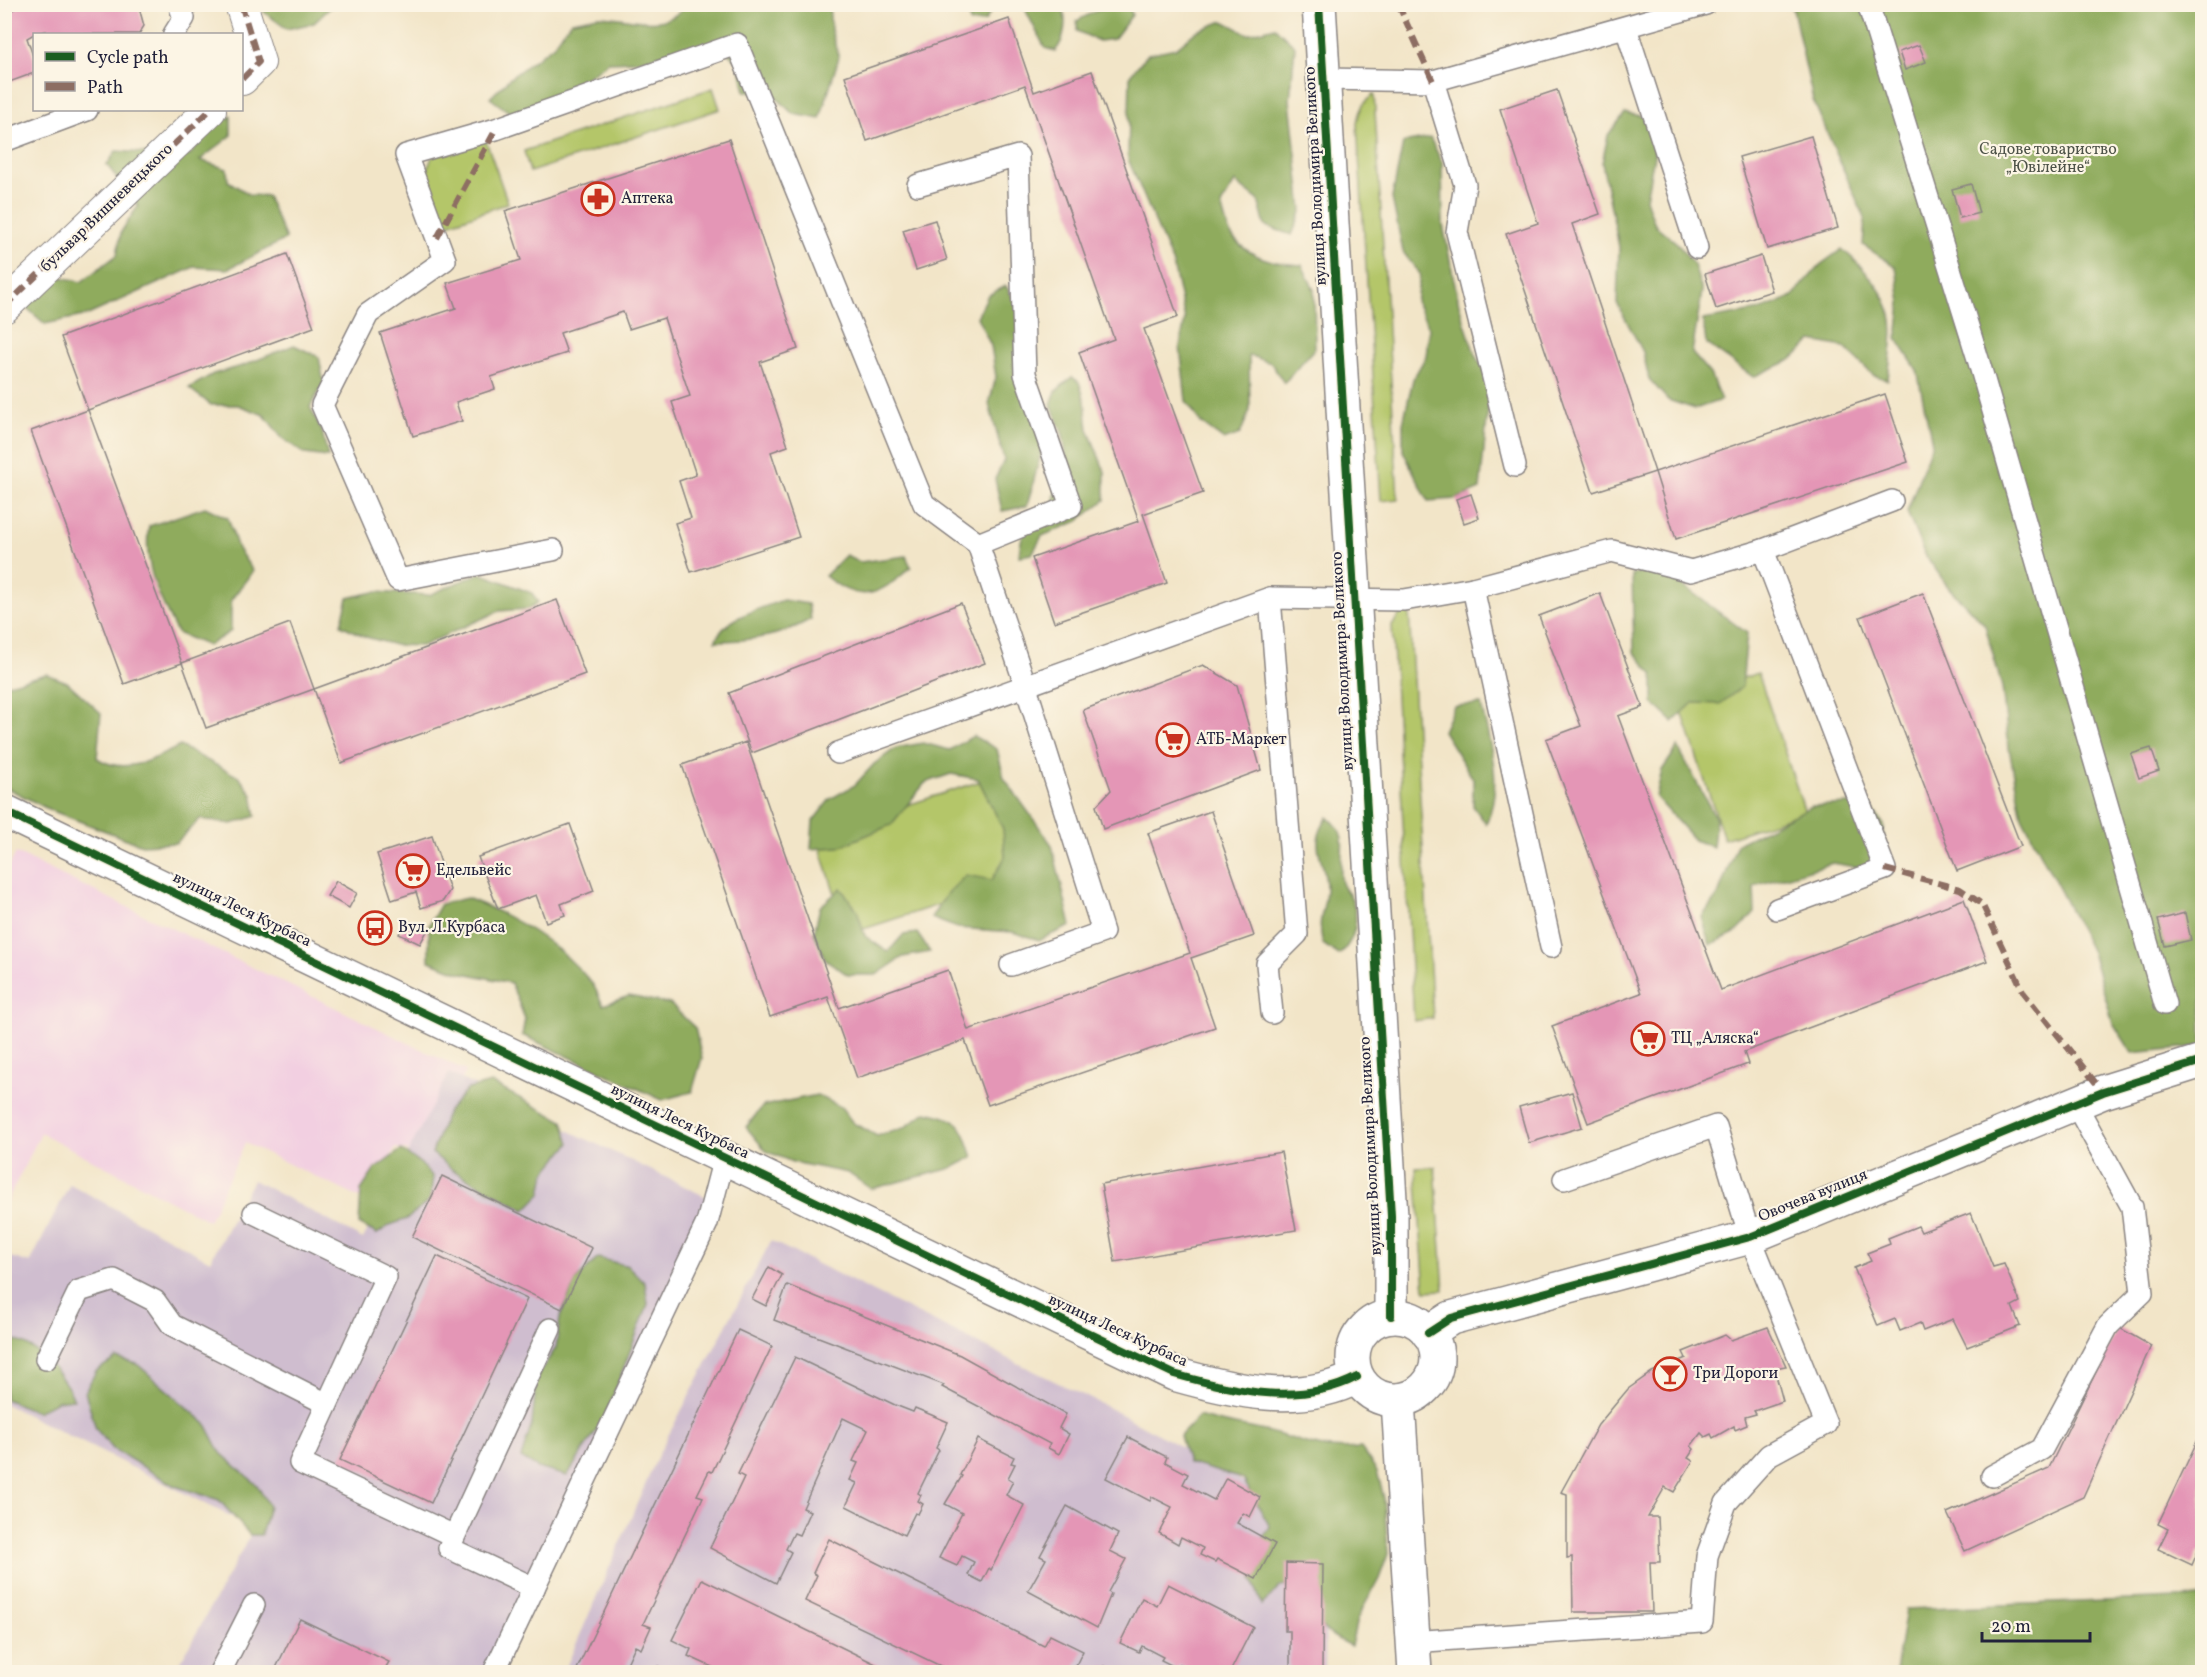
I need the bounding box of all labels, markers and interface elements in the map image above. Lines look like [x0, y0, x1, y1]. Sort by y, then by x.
legend [33, 33, 243, 111]
text: Cycle path [87, 46, 169, 71]
street label: вулиця Володимира Великого [1299, 66, 1333, 286]
text: Path [87, 76, 123, 101]
street label: бульвар Вишневецького [36, 139, 178, 277]
park label: Садове товариство „Ювілейне“ [1979, 139, 2117, 179]
pharmacy icon: Аптека [580, 181, 616, 217]
place label: Аптека [621, 188, 674, 210]
street label: вулиця Володимира Великого [1326, 551, 1360, 771]
supermarket icon: АТБ-Маркет [1155, 722, 1191, 758]
place label: АТБ-Маркет [1196, 729, 1287, 751]
supermarket icon: Едельвейс [395, 853, 431, 889]
place label: Едельвейс [436, 860, 511, 882]
street label: вулиця Леся Курбаса [169, 867, 315, 953]
bus stop icon: Вул. Л.Курбаса [357, 910, 393, 946]
place label: Вул. Л.Курбаса [398, 917, 506, 939]
supermarket icon: ТЦ „Аляска“ [1630, 1021, 1666, 1057]
place label: ТЦ „Аляска“ [1671, 1028, 1759, 1050]
street label: вулиця Володимира Великого [1354, 1036, 1388, 1256]
street label: вулиця Леся Курбаса [607, 1079, 753, 1165]
street label: Овочева вулиця [1755, 1164, 1871, 1228]
street label: вулиця Леся Курбаса [1045, 1289, 1191, 1373]
bar icon: Три Дороги [1652, 1356, 1688, 1392]
place label: Три Дороги [1693, 1363, 1779, 1385]
scale bar [1982, 1605, 2090, 1643]
text: 20 m [1991, 1615, 2031, 1640]

